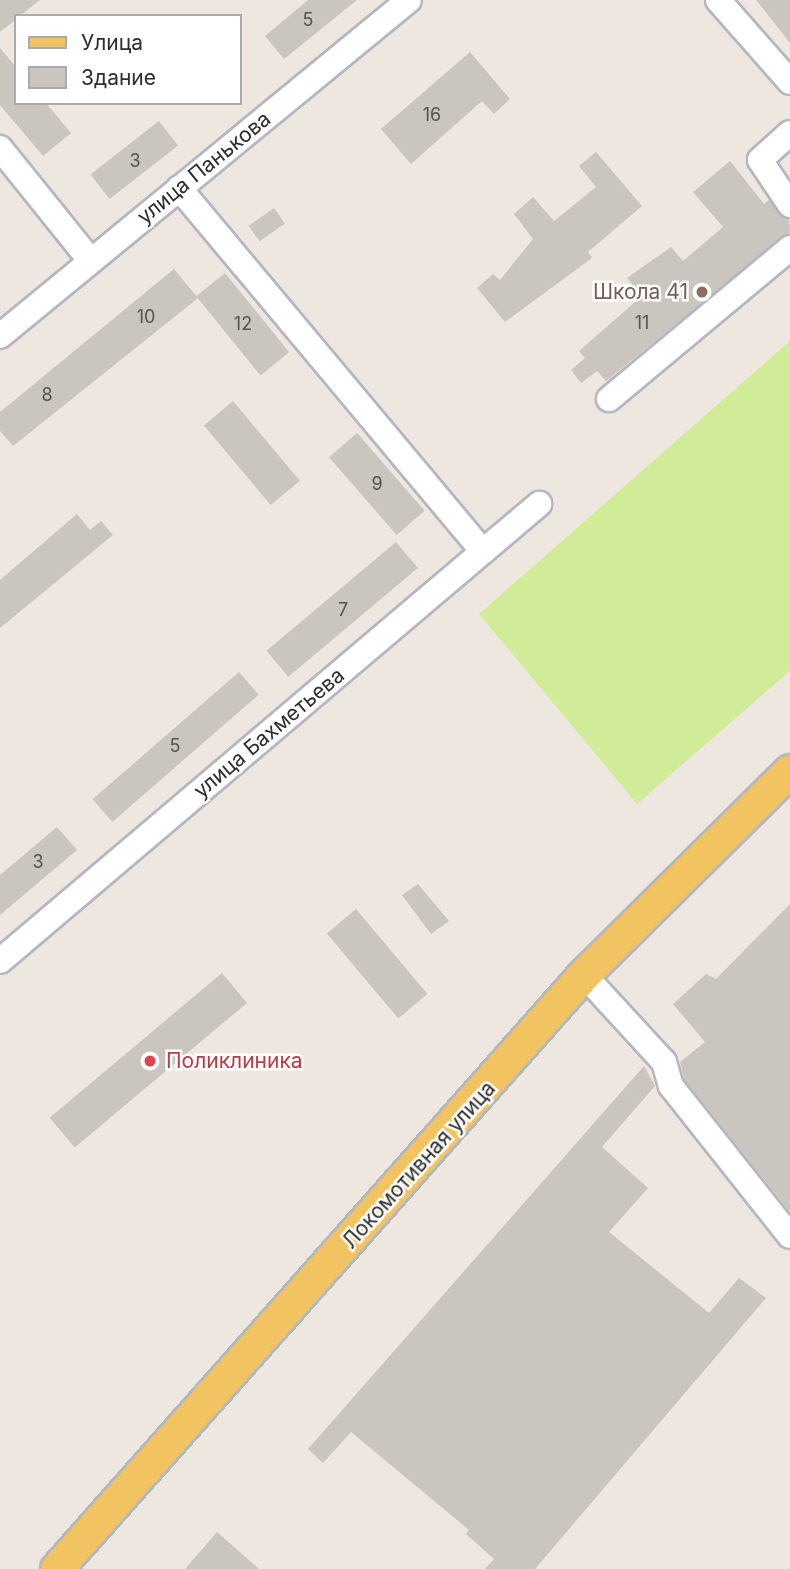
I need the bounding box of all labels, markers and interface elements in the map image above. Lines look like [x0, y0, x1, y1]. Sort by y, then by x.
house number: 5 [303, 9, 313, 31]
legend [14, 14, 242, 105]
text: Улица [81, 30, 143, 55]
text: Здание [81, 65, 156, 90]
house number: 16 [423, 104, 441, 126]
street label: улица Панькова [132, 107, 276, 229]
house number: 3 [129, 150, 141, 172]
place label: Школа 41 [593, 279, 688, 305]
marker: Школа 41 [694, 284, 710, 300]
house number: 10 [137, 306, 155, 328]
house number: 11 [635, 312, 649, 334]
house number: 12 [234, 313, 252, 335]
house number: 8 [41, 384, 53, 406]
house number: 9 [371, 473, 383, 495]
house number: 7 [338, 599, 348, 621]
street label: улица Бахметьева [189, 663, 349, 803]
house number: 5 [170, 735, 180, 757]
house number: 3 [32, 851, 44, 873]
place label: Поликлиника [166, 1048, 303, 1074]
marker: Поликлиника [140, 1051, 160, 1071]
street label: Локомотивная улица [337, 1076, 501, 1254]

